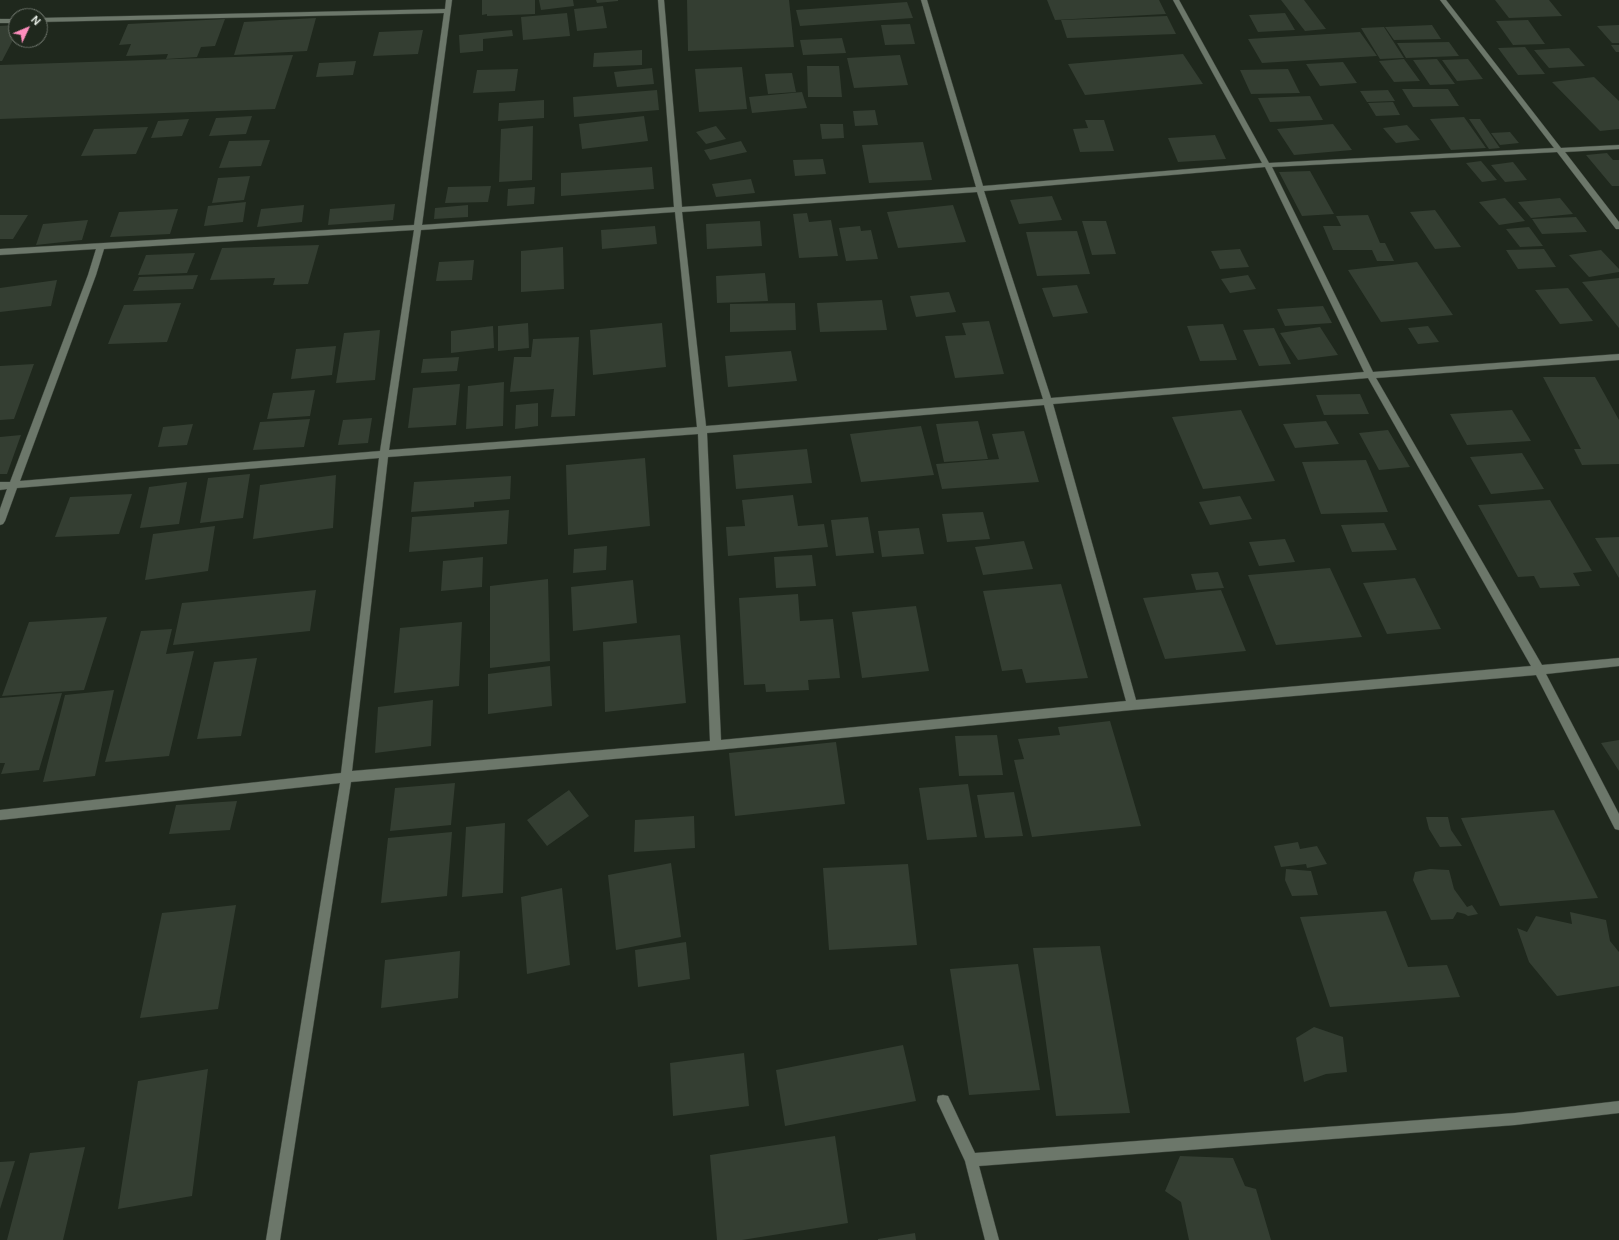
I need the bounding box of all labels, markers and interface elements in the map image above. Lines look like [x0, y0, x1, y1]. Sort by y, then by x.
north arrow [8, 8, 48, 48]
text: N [28, 13, 44, 28]

